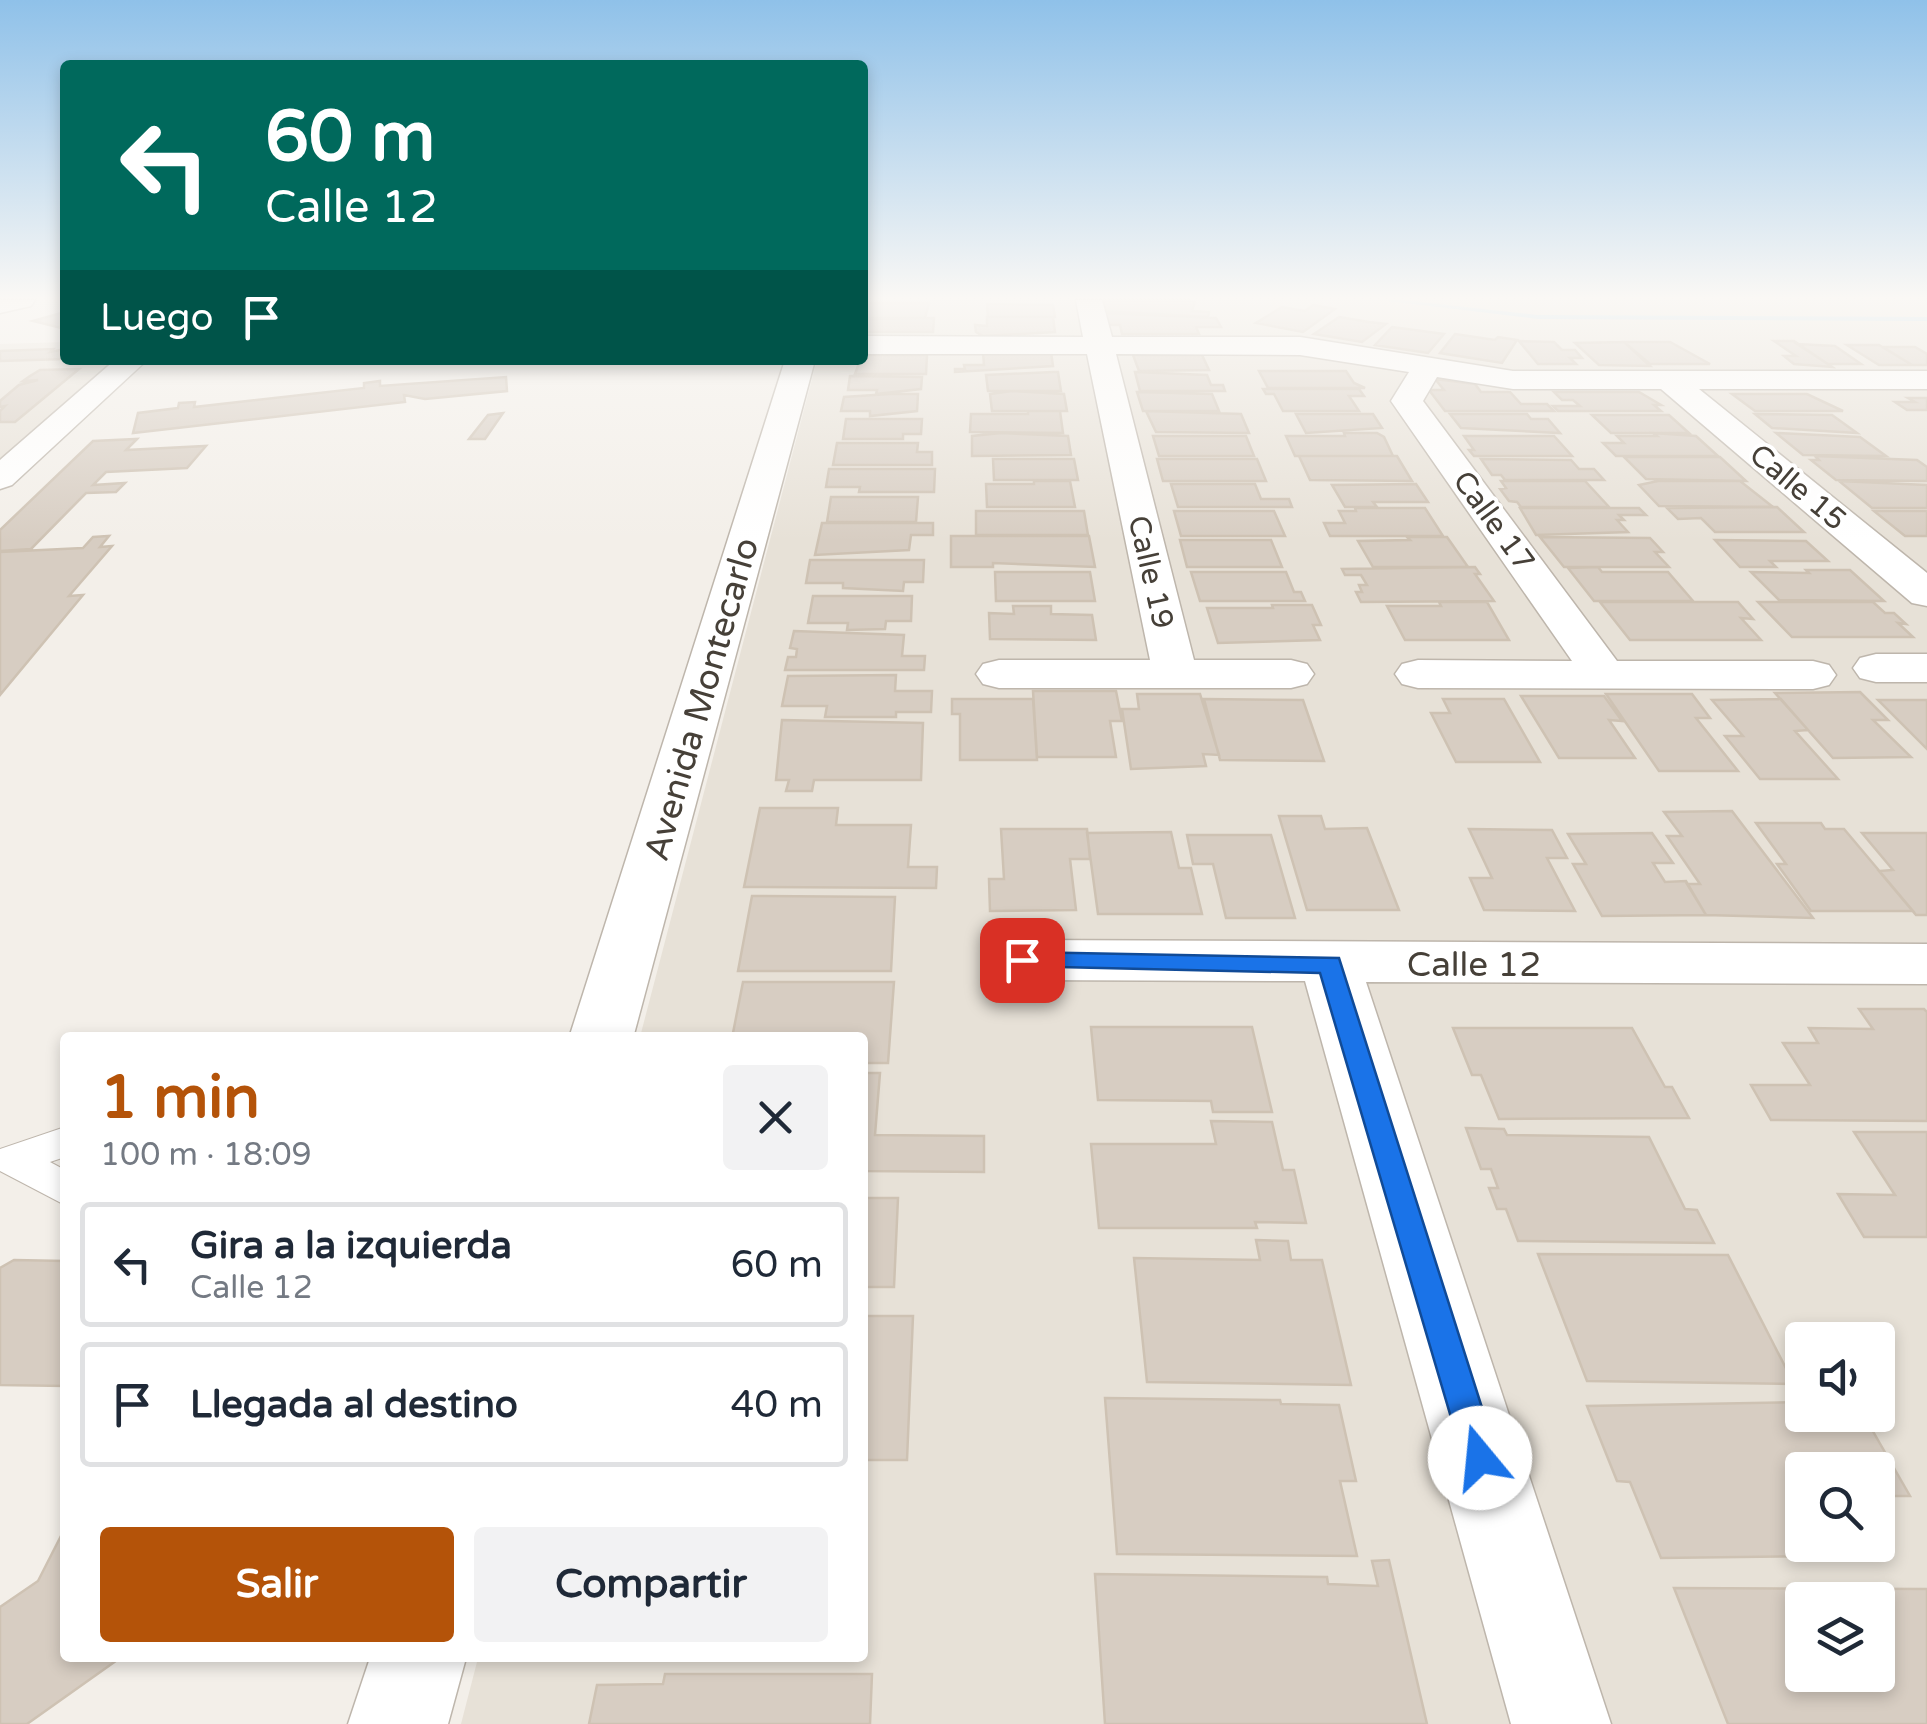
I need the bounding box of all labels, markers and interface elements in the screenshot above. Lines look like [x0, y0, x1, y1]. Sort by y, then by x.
text: 60 m [265, 96, 435, 180]
icon: left [100, 100, 230, 230]
text: Calle 12 [265, 181, 438, 235]
icon: arrive [234, 290, 289, 345]
text: Luego [100, 295, 214, 341]
street label: Calle 15 [1742, 436, 1854, 539]
street label: Calle 17 [1445, 464, 1542, 579]
street label: Calle 19 [1120, 512, 1181, 632]
street label: Avenida Montecarlo [636, 533, 768, 866]
pin [980, 918, 1065, 1003]
icon: arrive [995, 933, 1050, 988]
street label: Calle 12 [1407, 944, 1541, 986]
text: 1 min [100, 1062, 260, 1134]
button: close [723, 1065, 828, 1170]
text: 100 m · 18:09 [100, 1136, 312, 1174]
text: Gira a la izquierda [190, 1223, 512, 1269]
icon: left [105, 1237, 160, 1292]
text: 60 m [731, 1242, 823, 1288]
text: Calle 12 [190, 1269, 313, 1307]
map controls [1785, 1322, 1895, 1692]
button: sound [1785, 1322, 1895, 1432]
icon: arrive [105, 1377, 160, 1432]
text: Llegada al destino [190, 1382, 518, 1428]
text: 40 m [731, 1382, 823, 1428]
position arrow [1428, 1406, 1532, 1510]
button: search [1785, 1452, 1895, 1562]
button: Salir [100, 1527, 454, 1642]
button: Compartir [474, 1527, 828, 1642]
button: layers [1785, 1582, 1895, 1692]

